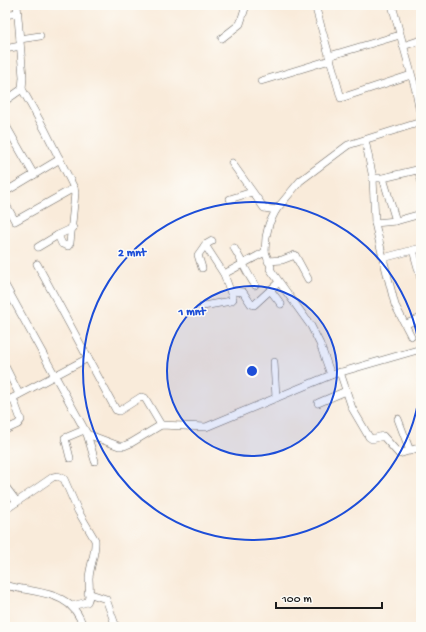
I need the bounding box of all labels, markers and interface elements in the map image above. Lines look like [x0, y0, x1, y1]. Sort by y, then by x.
text: 2 mnt [118, 247, 147, 261]
text: 1 mnt [178, 306, 207, 320]
centre of rings [245, 364, 259, 378]
scale bar [276, 584, 382, 610]
text: 100 m [281, 593, 312, 607]

